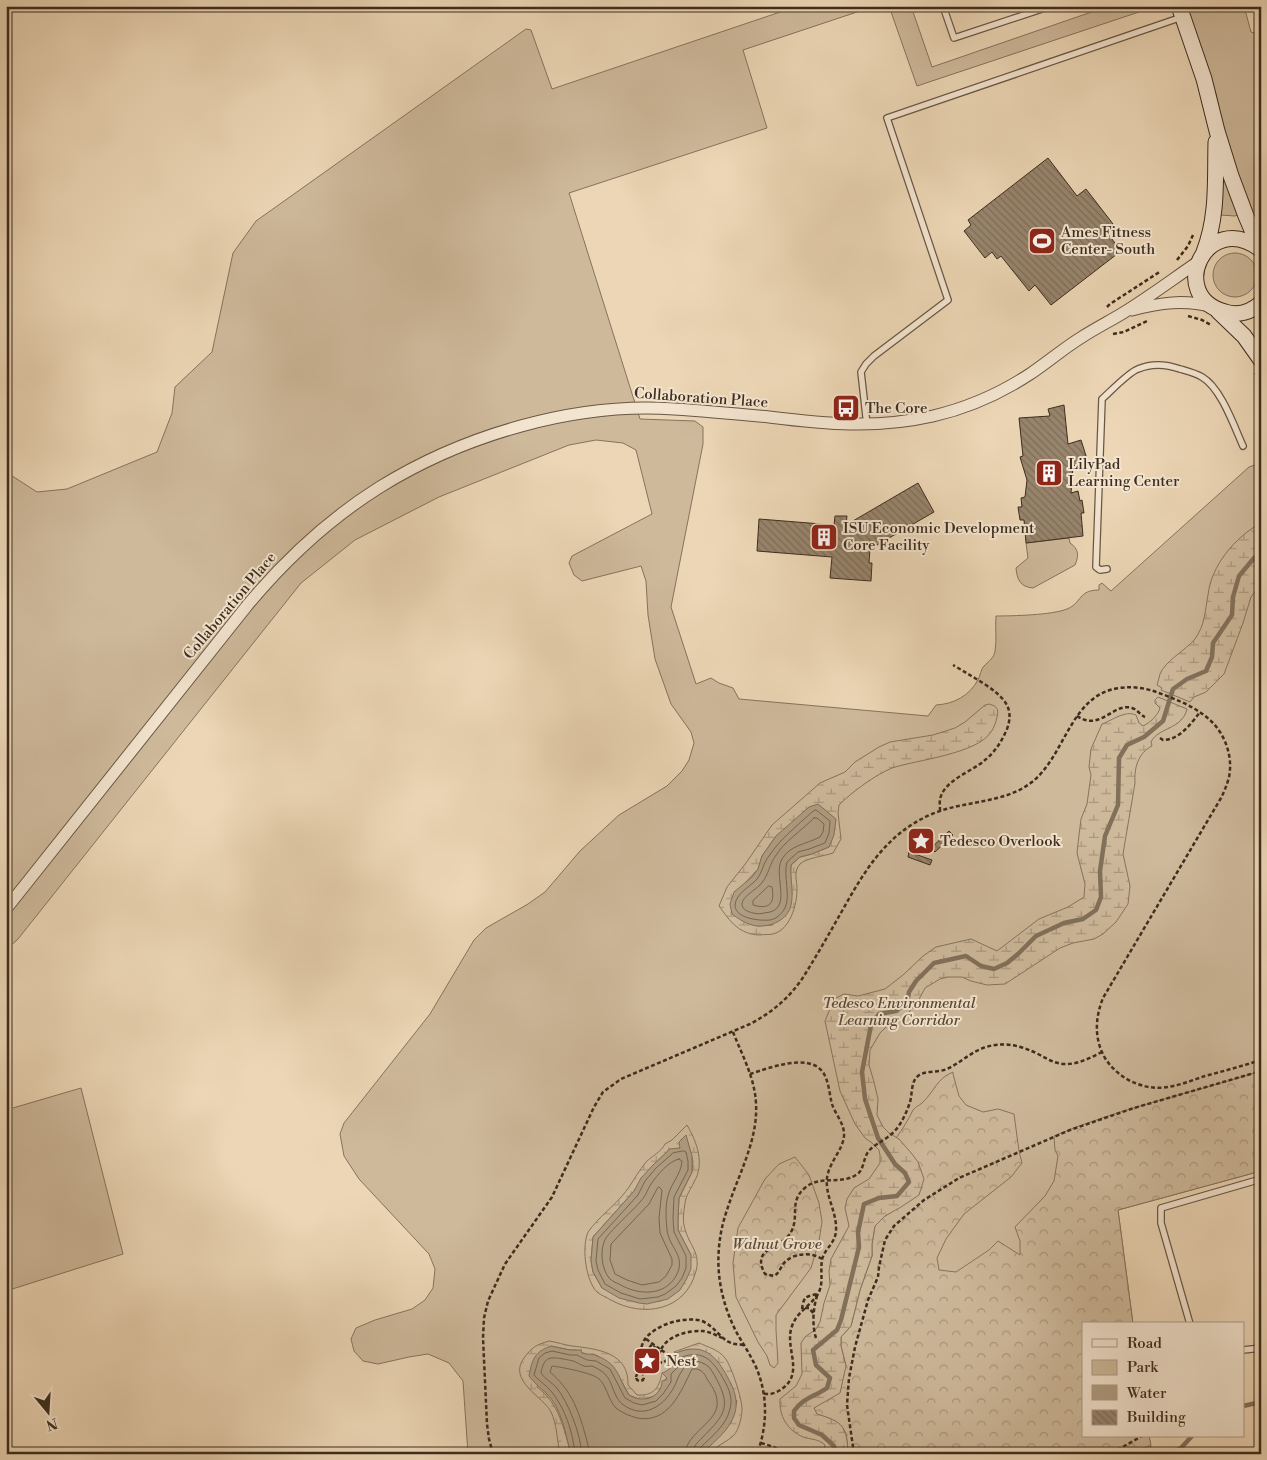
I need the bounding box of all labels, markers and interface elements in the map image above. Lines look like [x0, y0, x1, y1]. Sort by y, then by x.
place label: Ames Fitness Center- South [1060, 223, 1155, 259]
sports icon: Ames Fitness Center- South [1027, 226, 1057, 256]
street label: Collaboration Place [633, 384, 769, 412]
bus stop icon: The Core [831, 393, 861, 423]
place label: The Core [865, 399, 928, 418]
place label: LilyPad Learning Center [1068, 455, 1180, 491]
building icon: LilyPad Learning Center [1034, 458, 1064, 488]
place label: ISU Economic Development Core Facility [843, 519, 1035, 555]
building icon: ISU Economic Development Core Facility [809, 522, 839, 552]
street label: Collaboration Place [180, 548, 280, 664]
place icon: Tedesco Overlook [906, 826, 936, 856]
place label: Tedesco Overlook [940, 832, 1062, 851]
park label: Tedesco Environmental Learning Corridor [822, 994, 976, 1030]
park label: Walnut Grove [732, 1235, 822, 1254]
legend [1082, 1322, 1244, 1438]
text: Road [1127, 1334, 1162, 1353]
place icon: Nest [632, 1346, 662, 1376]
place label: Nest [666, 1352, 697, 1371]
text: Park [1127, 1358, 1159, 1377]
text: Water [1126, 1384, 1167, 1403]
north arrow [22, 1388, 72, 1438]
text: Building [1126, 1408, 1186, 1427]
text: N [44, 1413, 60, 1434]

